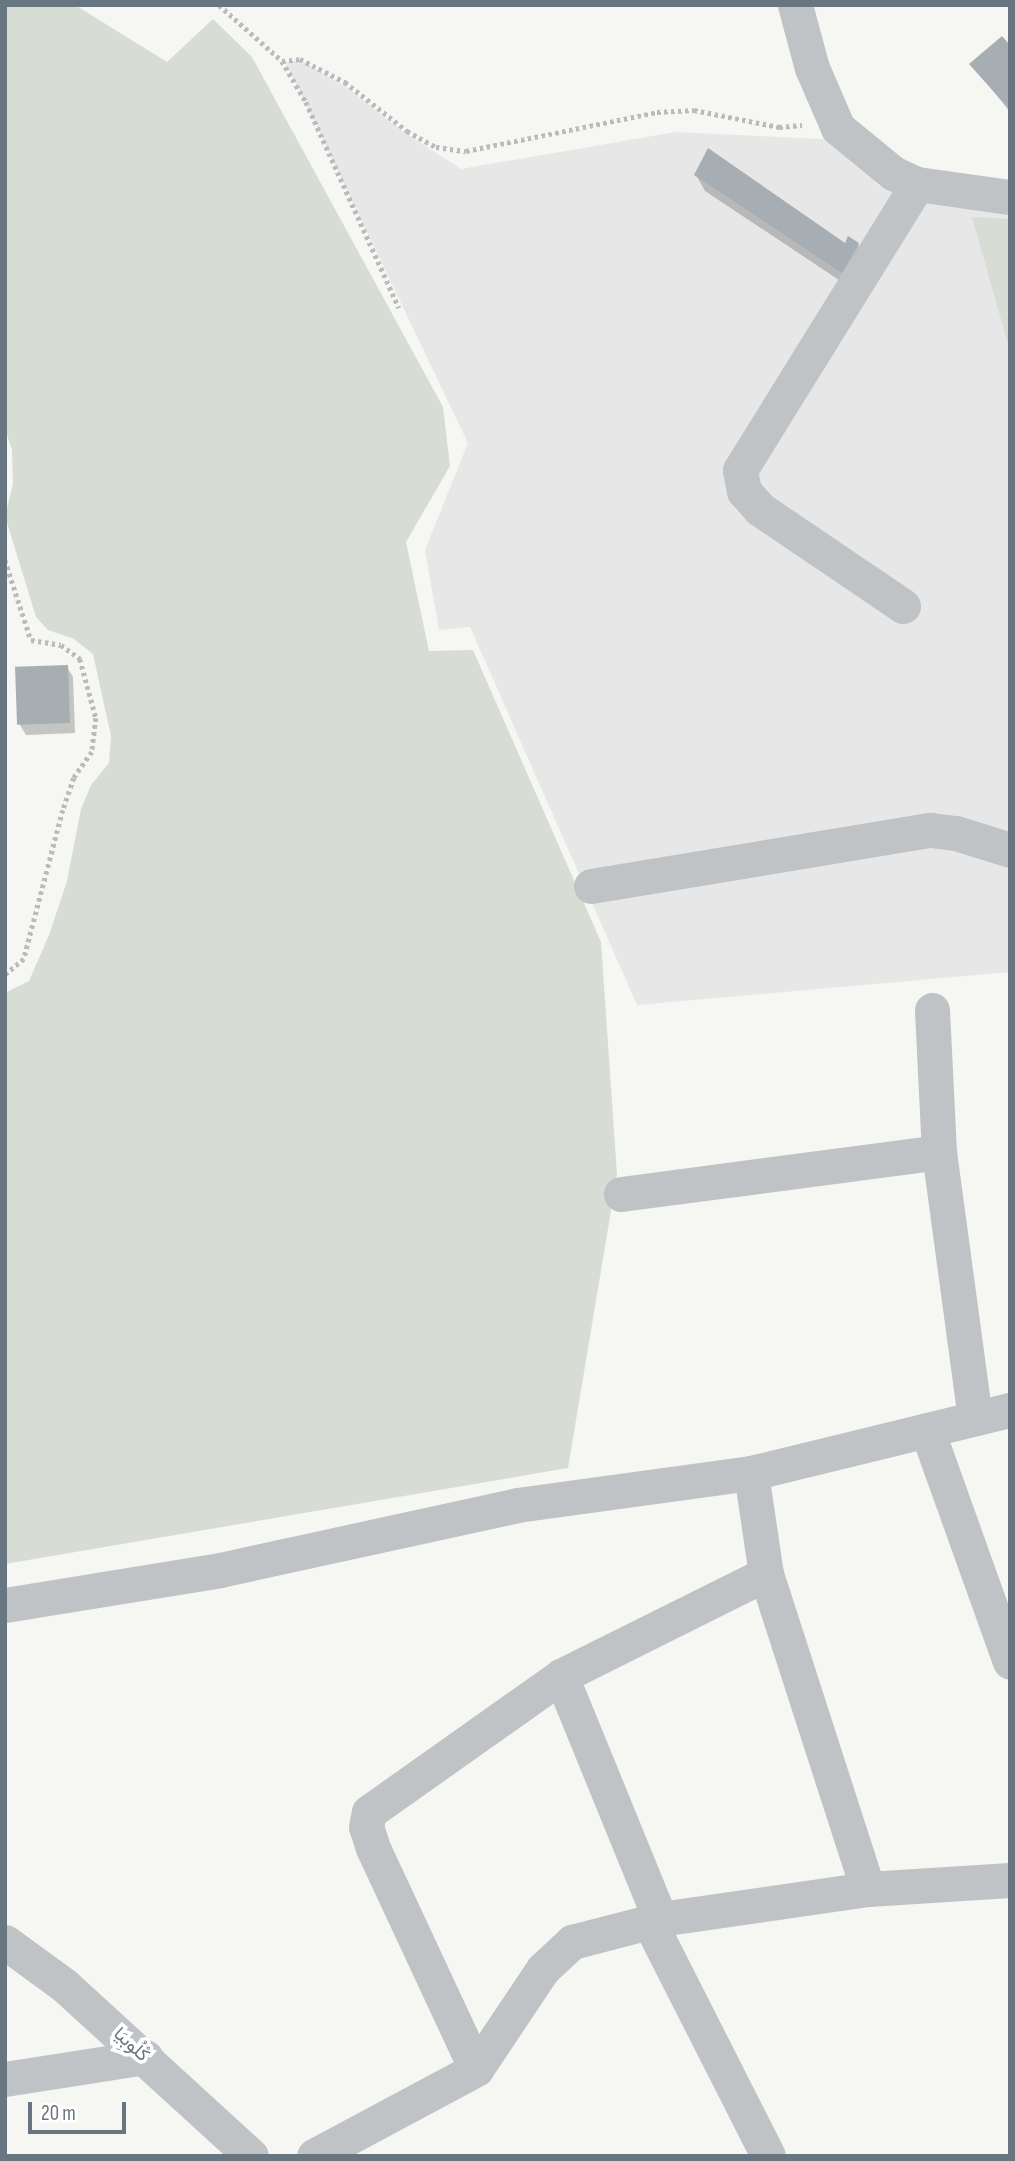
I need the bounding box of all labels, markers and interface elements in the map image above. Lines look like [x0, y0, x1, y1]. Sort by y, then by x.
street label: كْلُوبِيَا [108, 2023, 154, 2067]
scale bar [32, 2088, 130, 2132]
text: 20 m [41, 2101, 76, 2126]

